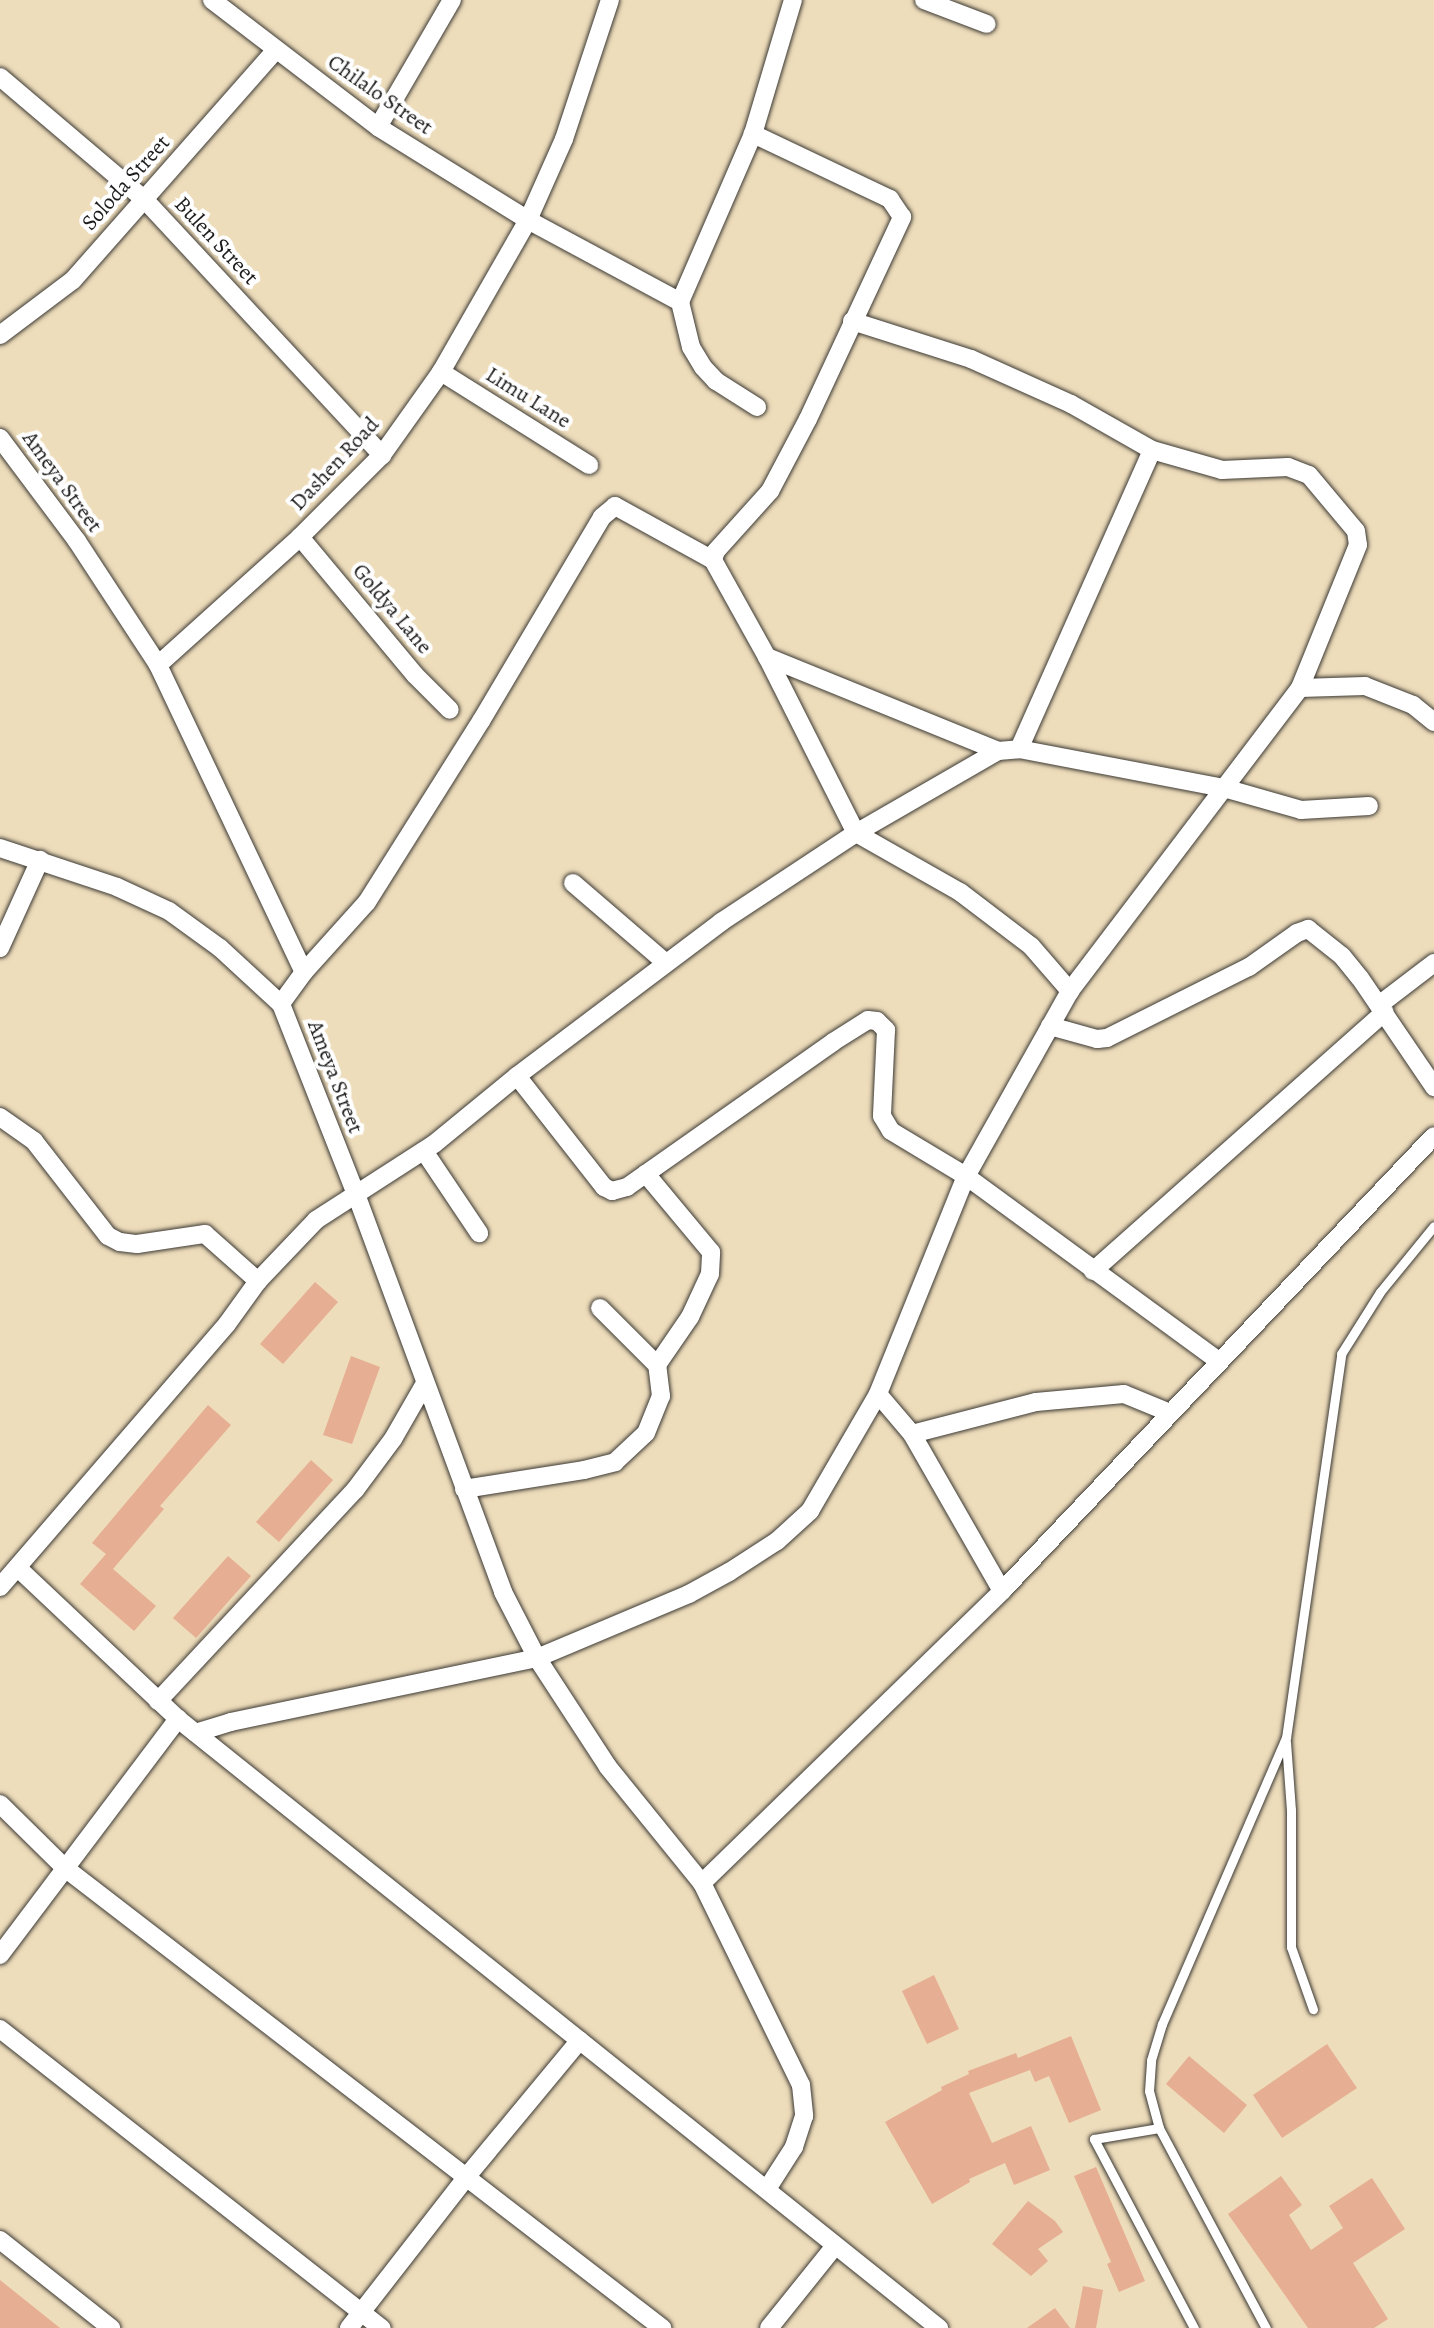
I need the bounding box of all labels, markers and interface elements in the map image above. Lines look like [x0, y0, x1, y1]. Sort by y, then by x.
street label: Chilalo Street [322, 49, 438, 141]
street label: Soloda Street [76, 130, 176, 236]
street label: Bulen Street [169, 191, 263, 291]
street label: Limu Lane [481, 362, 575, 434]
street label: Dashen Road [285, 412, 385, 516]
street label: Ameya Street [16, 426, 108, 538]
street label: Goldya Lane [347, 558, 437, 660]
street label: Ameya Street [301, 1017, 369, 1137]

